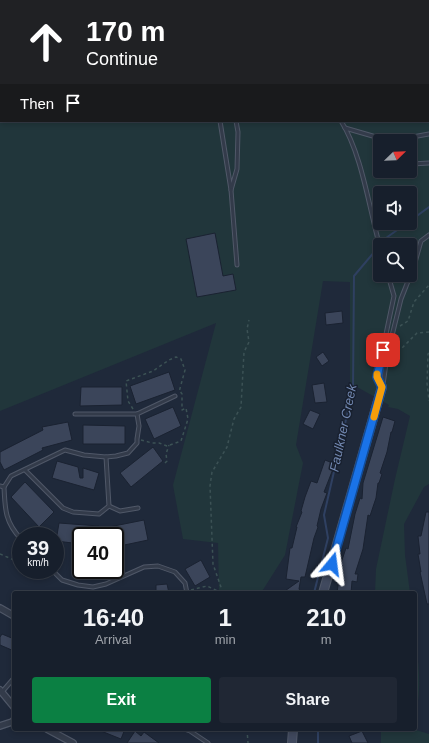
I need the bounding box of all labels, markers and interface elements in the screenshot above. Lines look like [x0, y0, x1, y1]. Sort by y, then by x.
icon: ahead [20, 16, 72, 68]
text: 170 m [86, 16, 165, 47]
text: Continue [86, 49, 158, 69]
icon: arrive [62, 92, 84, 114]
text: Then [20, 95, 54, 112]
north arrow [373, 134, 417, 178]
map controls [373, 134, 417, 282]
button: sound [373, 186, 417, 230]
button: search [373, 238, 417, 282]
pin [366, 333, 400, 367]
icon: arrive [372, 339, 394, 361]
water label: Faulkner Creek [326, 382, 360, 473]
speed limit sign: 40 [72, 527, 124, 579]
text: 39 [27, 537, 49, 559]
position arrow [311, 543, 353, 585]
text: km/h [27, 557, 49, 568]
text: 16:40 [83, 604, 144, 631]
text: 1 [218, 604, 232, 631]
text: 210 [306, 604, 346, 631]
text: Arrival [95, 632, 132, 647]
text: min [215, 632, 236, 647]
text: m [321, 632, 332, 647]
button: Exit [32, 677, 211, 723]
button: Share [219, 677, 397, 723]

